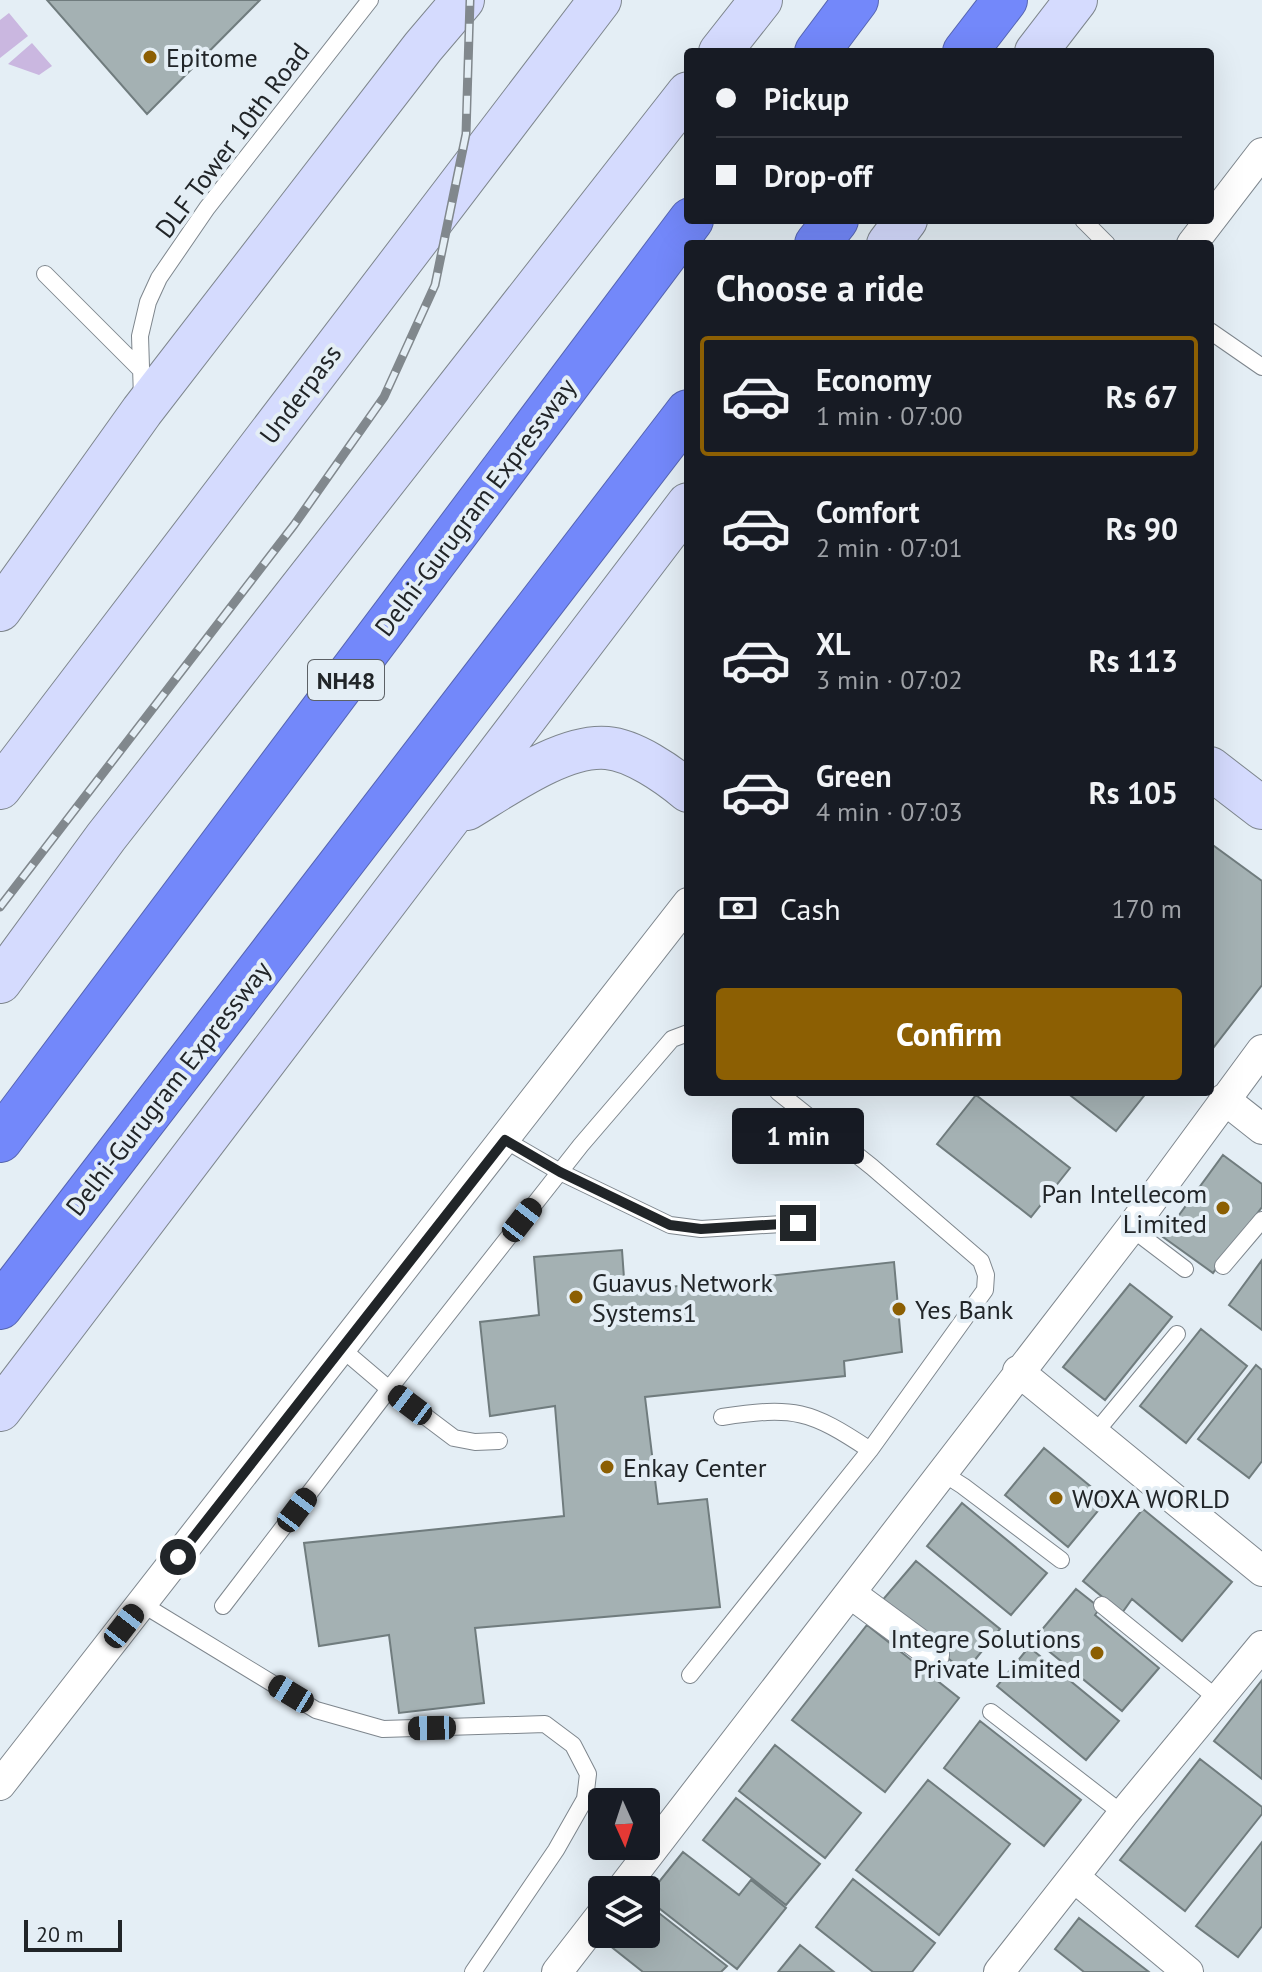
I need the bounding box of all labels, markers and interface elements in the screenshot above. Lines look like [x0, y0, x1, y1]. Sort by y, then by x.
street label: DLF Tower 10th Road [148, 36, 316, 244]
place label: Epitome [166, 41, 258, 74]
marker: Epitome [141, 48, 159, 66]
text: Pickup [764, 79, 849, 118]
text: Drop-off [764, 156, 872, 195]
text: Choose a ride [716, 264, 924, 311]
street label: Underpass [252, 338, 348, 450]
icon: car [720, 360, 792, 432]
text: Economy [816, 360, 931, 399]
street label: Delhi-Gurugram Expressway [367, 372, 583, 642]
text: Rs 67 [1106, 377, 1178, 416]
text: 1 min · 07:00 [816, 399, 963, 432]
icon: car [720, 492, 792, 564]
text: Comfort [816, 492, 919, 531]
text: Rs 90 [1106, 509, 1178, 548]
text: 2 min · 07:01 [816, 531, 963, 564]
icon: car [720, 624, 792, 696]
text: XL [816, 624, 850, 663]
text: Rs 113 [1089, 641, 1178, 680]
road number: NH48 [308, 660, 384, 700]
text: 3 min · 07:02 [816, 663, 963, 696]
icon: car [720, 756, 792, 828]
text: Green [816, 756, 891, 795]
text: Rs 105 [1089, 773, 1178, 812]
text: 4 min · 07:03 [816, 795, 963, 828]
icon: cash [716, 886, 760, 930]
text: Cash [780, 889, 841, 928]
text: 170 m [1111, 892, 1182, 925]
street label: Delhi-Gurugram Expressway [58, 954, 278, 1222]
button: Confirm [716, 988, 1182, 1080]
callout: 1 min [732, 1107, 864, 1163]
text: 1 min [766, 1119, 830, 1152]
place label: Pan Intellecom Limited [1042, 1177, 1207, 1240]
car [498, 1194, 546, 1246]
marker: Pan Intellecom Limited [1214, 1199, 1232, 1217]
route end [780, 1205, 816, 1241]
place label: Guavus Network Systems1 [592, 1266, 773, 1329]
marker: Guavus Network Systems1 [567, 1288, 585, 1306]
place label: Yes Bank [915, 1293, 1014, 1326]
marker: Yes Bank [890, 1300, 908, 1318]
car [384, 1381, 436, 1429]
place label: Enkay Center [623, 1451, 767, 1484]
marker: Enkay Center [598, 1458, 616, 1476]
place label: WOXA WORLD [1072, 1482, 1230, 1515]
car [273, 1484, 321, 1536]
marker: WOXA WORLD [1047, 1489, 1065, 1507]
route start [160, 1539, 196, 1575]
car [100, 1600, 148, 1652]
place label: Integre Solutions Private Limited [891, 1622, 1081, 1685]
marker: Integre Solutions Private Limited [1088, 1644, 1106, 1662]
car [264, 1671, 318, 1717]
car [408, 1716, 456, 1740]
north arrow [588, 1788, 660, 1860]
map controls [588, 1788, 660, 1948]
button: layers [588, 1876, 660, 1948]
scale bar [24, 1916, 122, 1952]
text: 20 m [36, 1920, 84, 1948]

